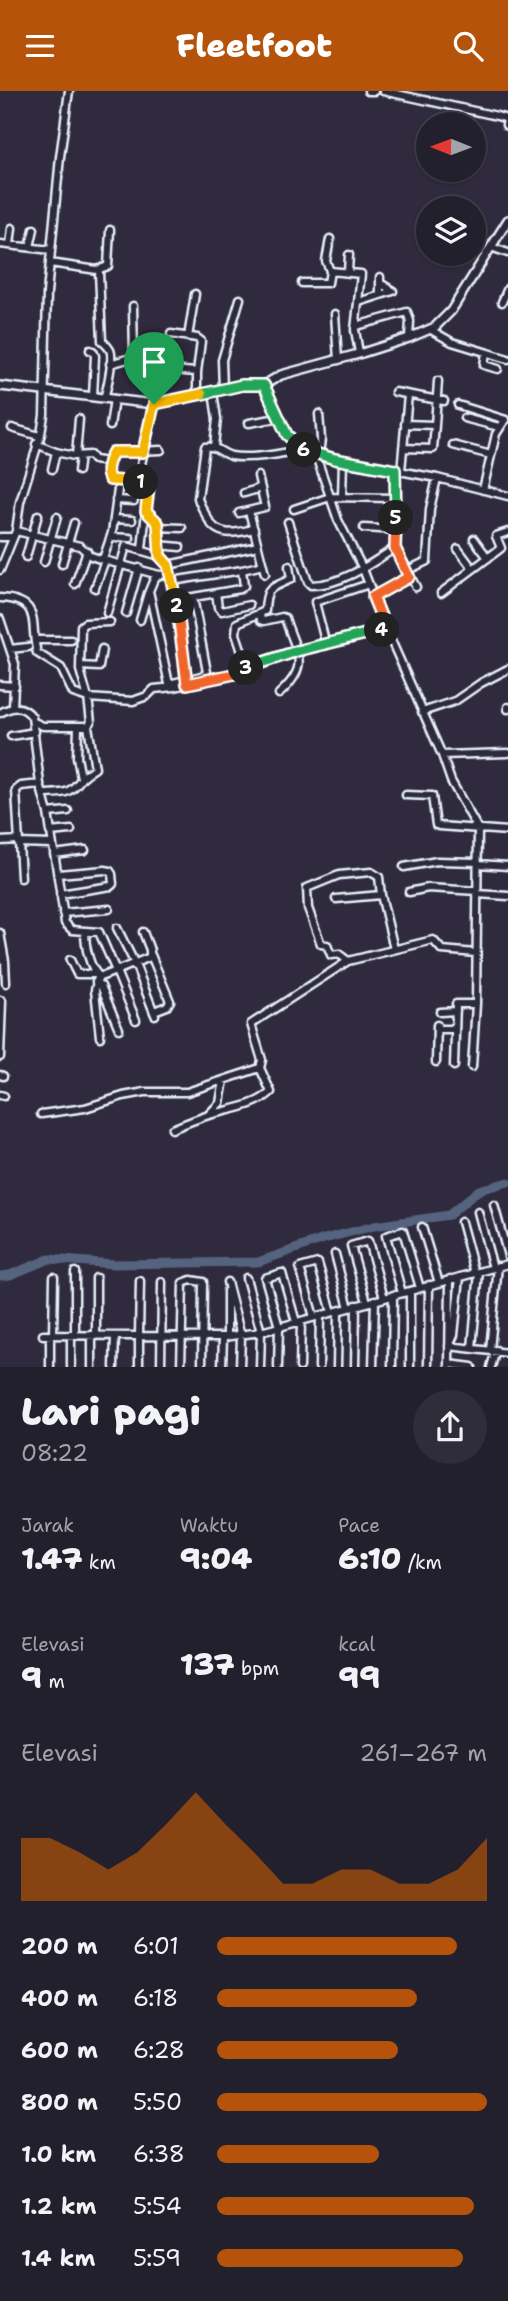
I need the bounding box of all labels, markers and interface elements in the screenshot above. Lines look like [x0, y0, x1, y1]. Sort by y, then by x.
text: Fleetfoot [176, 24, 332, 67]
icon: menu [21, 27, 59, 65]
icon: search [449, 27, 487, 65]
north arrow [416, 112, 486, 182]
map controls [416, 112, 486, 266]
button: layers [416, 196, 486, 266]
pin [124, 332, 184, 404]
icon: arrive [135, 343, 173, 381]
pin: 6 [286, 433, 322, 467]
text: 6 [297, 437, 310, 462]
pin: 1 [124, 465, 158, 499]
text: 1 [136, 469, 145, 494]
pin: 5 [378, 501, 414, 535]
text: 5 [390, 505, 401, 530]
pin: 2 [160, 589, 194, 623]
text: 2 [170, 593, 183, 618]
pin: 4 [364, 613, 400, 647]
text: 4 [375, 617, 388, 642]
pin: 3 [229, 651, 264, 685]
text: 3 [239, 655, 252, 680]
text: Lari pagi [21, 1386, 201, 1437]
button: share [413, 1390, 487, 1464]
text: 08:22 [21, 1438, 88, 1468]
text: Jarak [21, 1513, 74, 1538]
text: Waktu [180, 1513, 238, 1538]
text: Pace [338, 1513, 380, 1538]
text: 1.47 [21, 1538, 82, 1579]
text: 9:04 [180, 1538, 252, 1579]
text: 6:10 [338, 1538, 401, 1579]
text: km [82, 1550, 116, 1575]
text: /km [401, 1550, 442, 1575]
text: Elevasi [21, 1632, 85, 1657]
text: kcal [338, 1632, 375, 1657]
text: 137 [180, 1644, 235, 1685]
text: bpm [235, 1656, 279, 1681]
text: 9 [21, 1657, 42, 1698]
text: 99 [338, 1657, 380, 1698]
text: m [42, 1669, 65, 1694]
text: Elevasi [21, 1738, 98, 1768]
text: 261–267 m [360, 1738, 487, 1768]
text: 200 m [21, 1931, 98, 1961]
text: 6:01 [133, 1931, 179, 1961]
text: 400 m [21, 1983, 98, 2013]
text: 6:18 [133, 1983, 178, 2013]
text: 600 m [21, 2035, 98, 2065]
text: 6:28 [133, 2035, 185, 2065]
text: 800 m [21, 2087, 98, 2117]
text: 5:50 [133, 2087, 182, 2117]
text: 1.0 km [21, 2139, 96, 2169]
text: 6:38 [133, 2139, 185, 2169]
text: 1.2 km [21, 2191, 97, 2221]
text: 5:54 [133, 2191, 182, 2221]
text: 1.4 km [21, 2243, 95, 2273]
text: 5:59 [133, 2243, 181, 2273]

